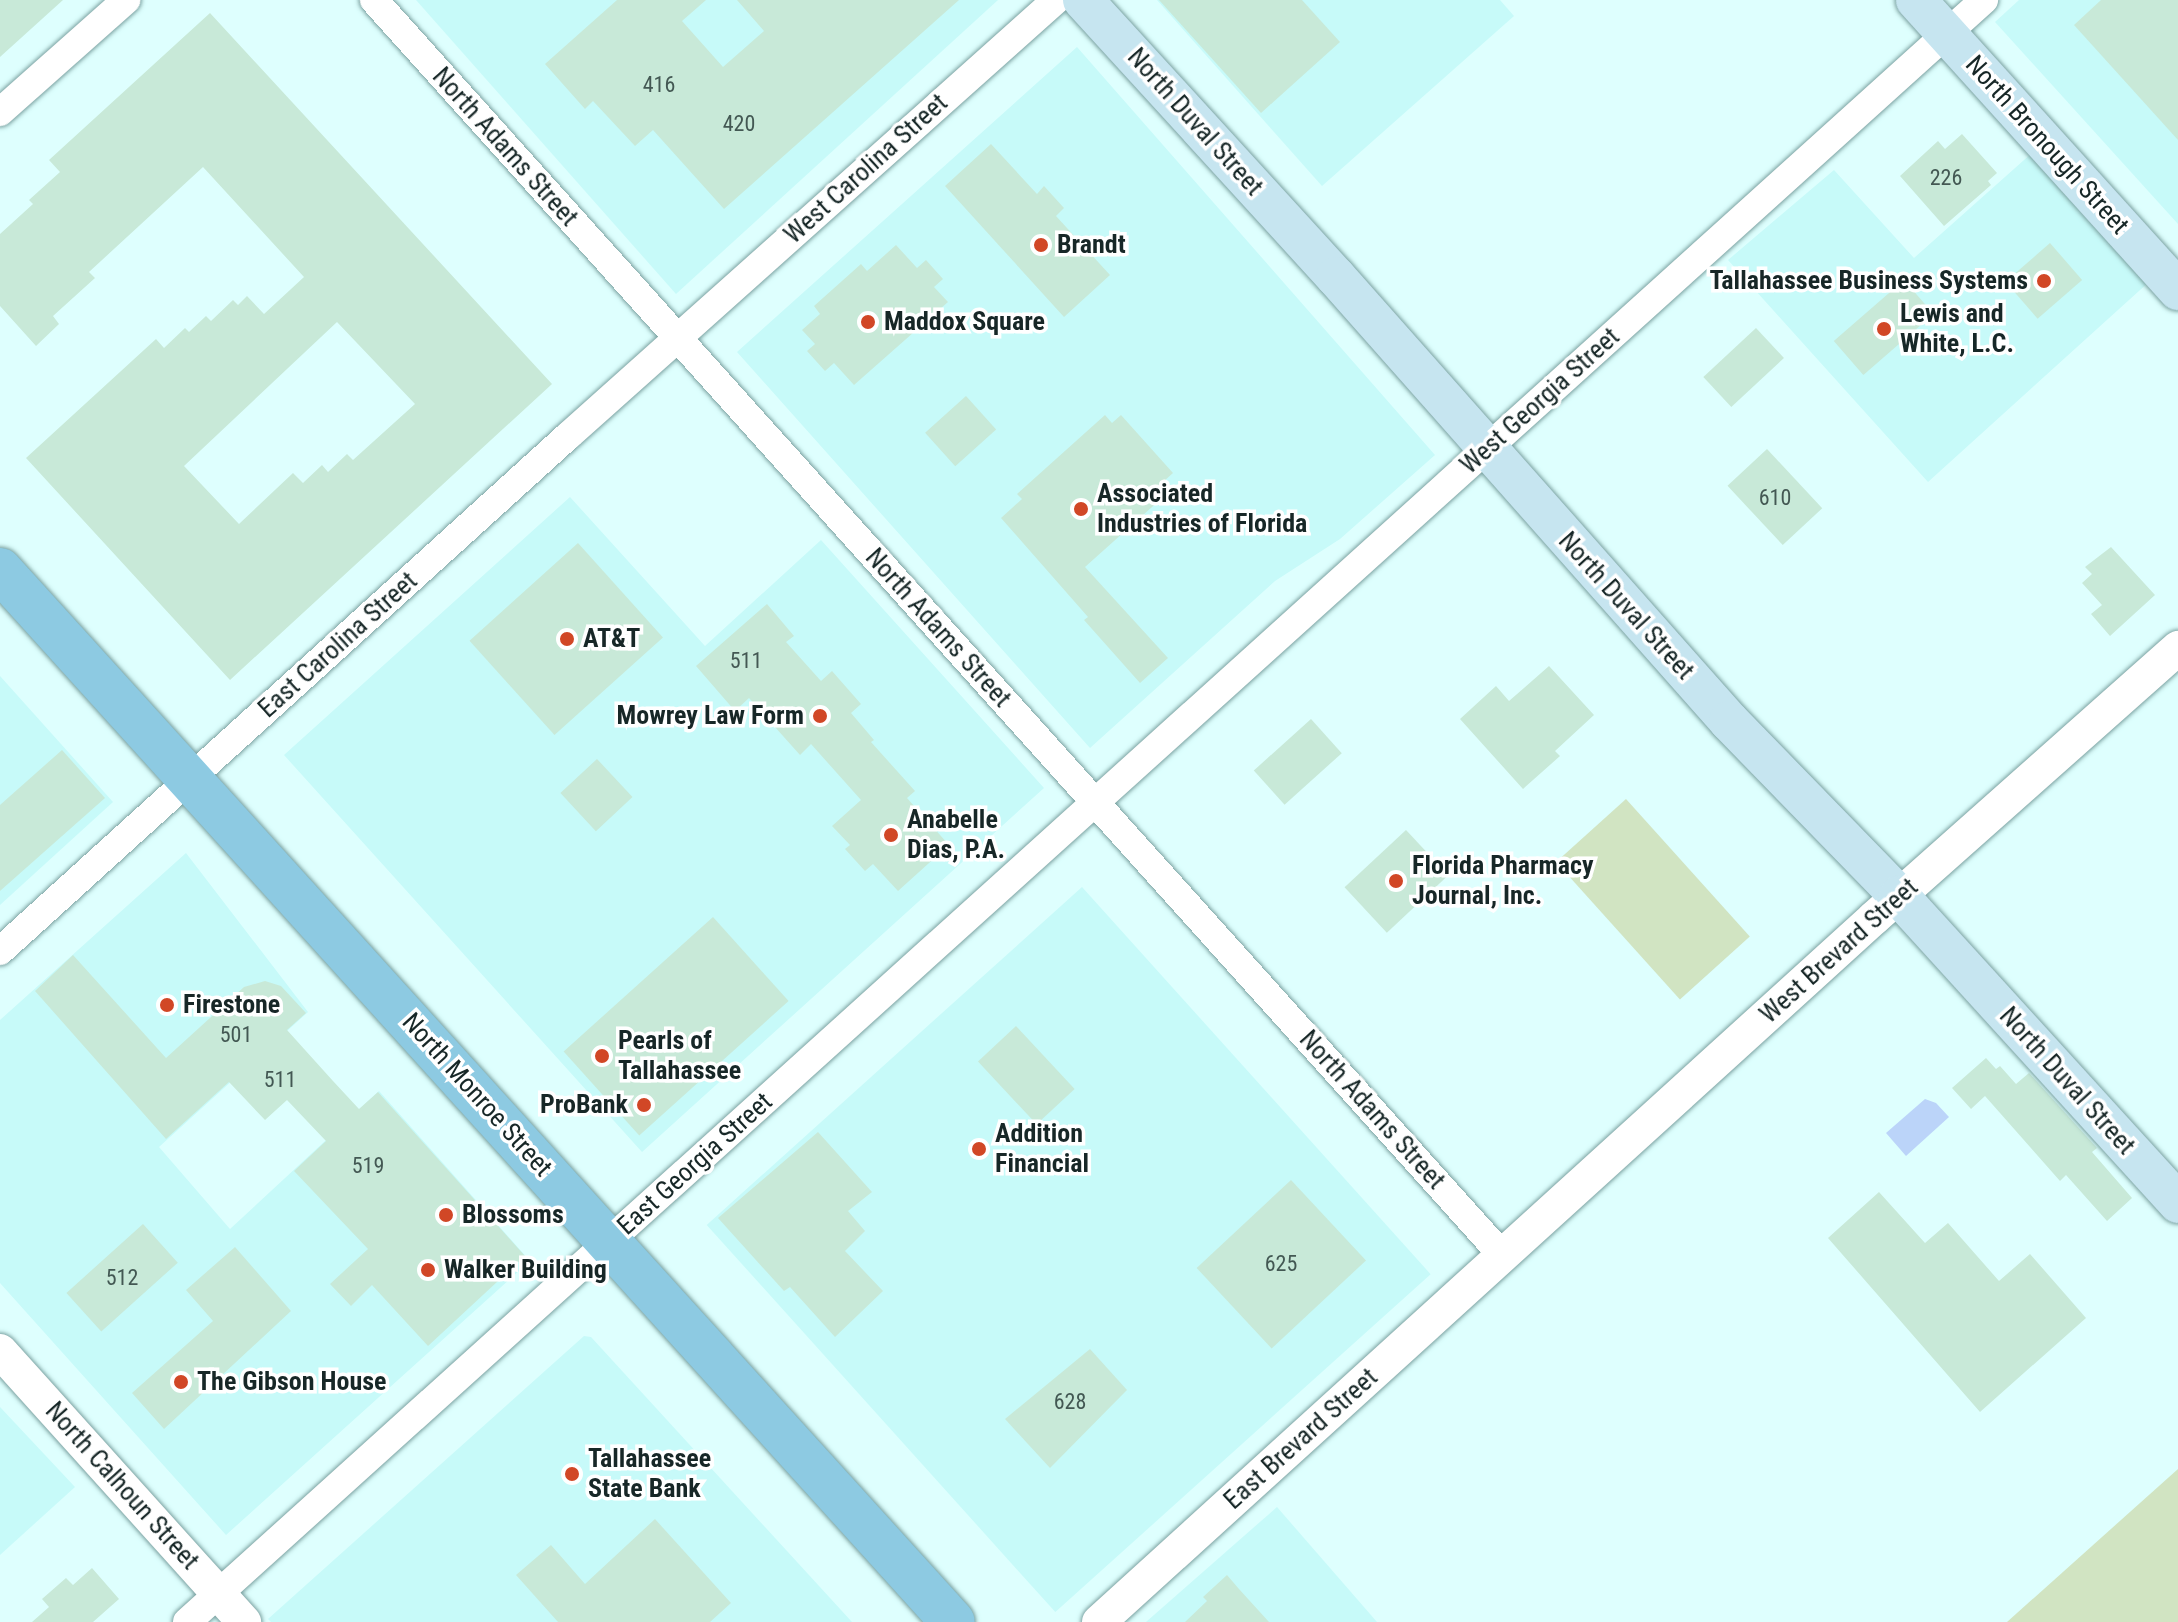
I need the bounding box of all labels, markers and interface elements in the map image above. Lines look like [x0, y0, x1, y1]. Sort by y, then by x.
street label: North Duval Street [1121, 42, 1269, 202]
street label: North Bronough Street [1959, 49, 2135, 241]
street label: North Adams Street [426, 61, 584, 233]
house number: 416 [643, 72, 675, 98]
street label: West Carolina Street [778, 88, 954, 250]
house number: 420 [723, 111, 755, 137]
house number: 226 [1930, 165, 1962, 191]
place label: Brandt [1057, 229, 1126, 261]
marker: Brandt [1032, 236, 1050, 254]
place label: Tallahassee Business Systems [1709, 265, 2028, 297]
marker: Tallahassee Business Systems [2035, 272, 2053, 290]
place label: Lewis and White, L.C. [1900, 298, 2014, 360]
place label: Maddox Square [884, 306, 1045, 338]
marker: Maddox Square [859, 313, 877, 331]
marker: Lewis and White, L.C. [1875, 320, 1893, 338]
street label: West Georgia Street [1454, 321, 1626, 481]
place label: Associated Industries of Florida [1097, 478, 1307, 540]
house number: 610 [1759, 485, 1791, 511]
marker: Associated Industries of Florida [1072, 500, 1090, 518]
street label: North Duval Street [1552, 526, 1700, 686]
street label: North Adams Street [859, 542, 1017, 714]
street label: East Carolina Street [252, 566, 424, 724]
place label: AT&T [583, 623, 640, 655]
marker: AT&T [558, 630, 576, 648]
house number: 511 [730, 648, 762, 674]
place label: Mowrey Law Form [617, 700, 804, 732]
marker: Mowrey Law Form [811, 707, 829, 725]
place label: Anabelle Dias, P.A. [907, 804, 1005, 866]
marker: Anabelle Dias, P.A. [882, 826, 900, 844]
place label: Florida Pharmacy Journal, Inc. [1412, 850, 1594, 912]
marker: Florida Pharmacy Journal, Inc. [1387, 872, 1405, 890]
street label: West Brevard Street [1754, 872, 1924, 1030]
place label: Firestone [183, 989, 280, 1021]
marker: Firestone [158, 996, 176, 1014]
street label: North Duval Street [1993, 1001, 2141, 1161]
street label: North Monroe Street [395, 1007, 559, 1183]
house number: 501 [220, 1022, 252, 1048]
street label: North Adams Street [1293, 1024, 1451, 1196]
place label: Pearls of Tallahassee [618, 1025, 741, 1086]
marker: Pearls of Tallahassee [593, 1047, 611, 1065]
house number: 511 [264, 1067, 296, 1093]
street label: East Georgia Street [611, 1086, 779, 1242]
place label: ProBank [540, 1089, 628, 1121]
marker: ProBank [635, 1096, 653, 1114]
place label: Addition Financial [995, 1118, 1089, 1180]
marker: Addition Financial [970, 1140, 988, 1158]
house number: 519 [352, 1153, 384, 1179]
place label: Blossoms [462, 1199, 564, 1231]
marker: Blossoms [437, 1206, 455, 1224]
house number: 625 [1265, 1251, 1297, 1277]
place label: Walker Building [444, 1254, 607, 1286]
marker: Walker Building [419, 1261, 437, 1279]
house number: 512 [106, 1265, 138, 1291]
street label: East Brevard Street [1218, 1362, 1384, 1516]
place label: The Gibson House [197, 1366, 386, 1398]
marker: The Gibson House [172, 1373, 190, 1391]
house number: 628 [1054, 1389, 1086, 1415]
street label: North Calhoun Street [39, 1396, 205, 1576]
place label: Tallahassee State Bank [588, 1443, 711, 1504]
marker: Tallahassee State Bank [563, 1465, 581, 1483]

